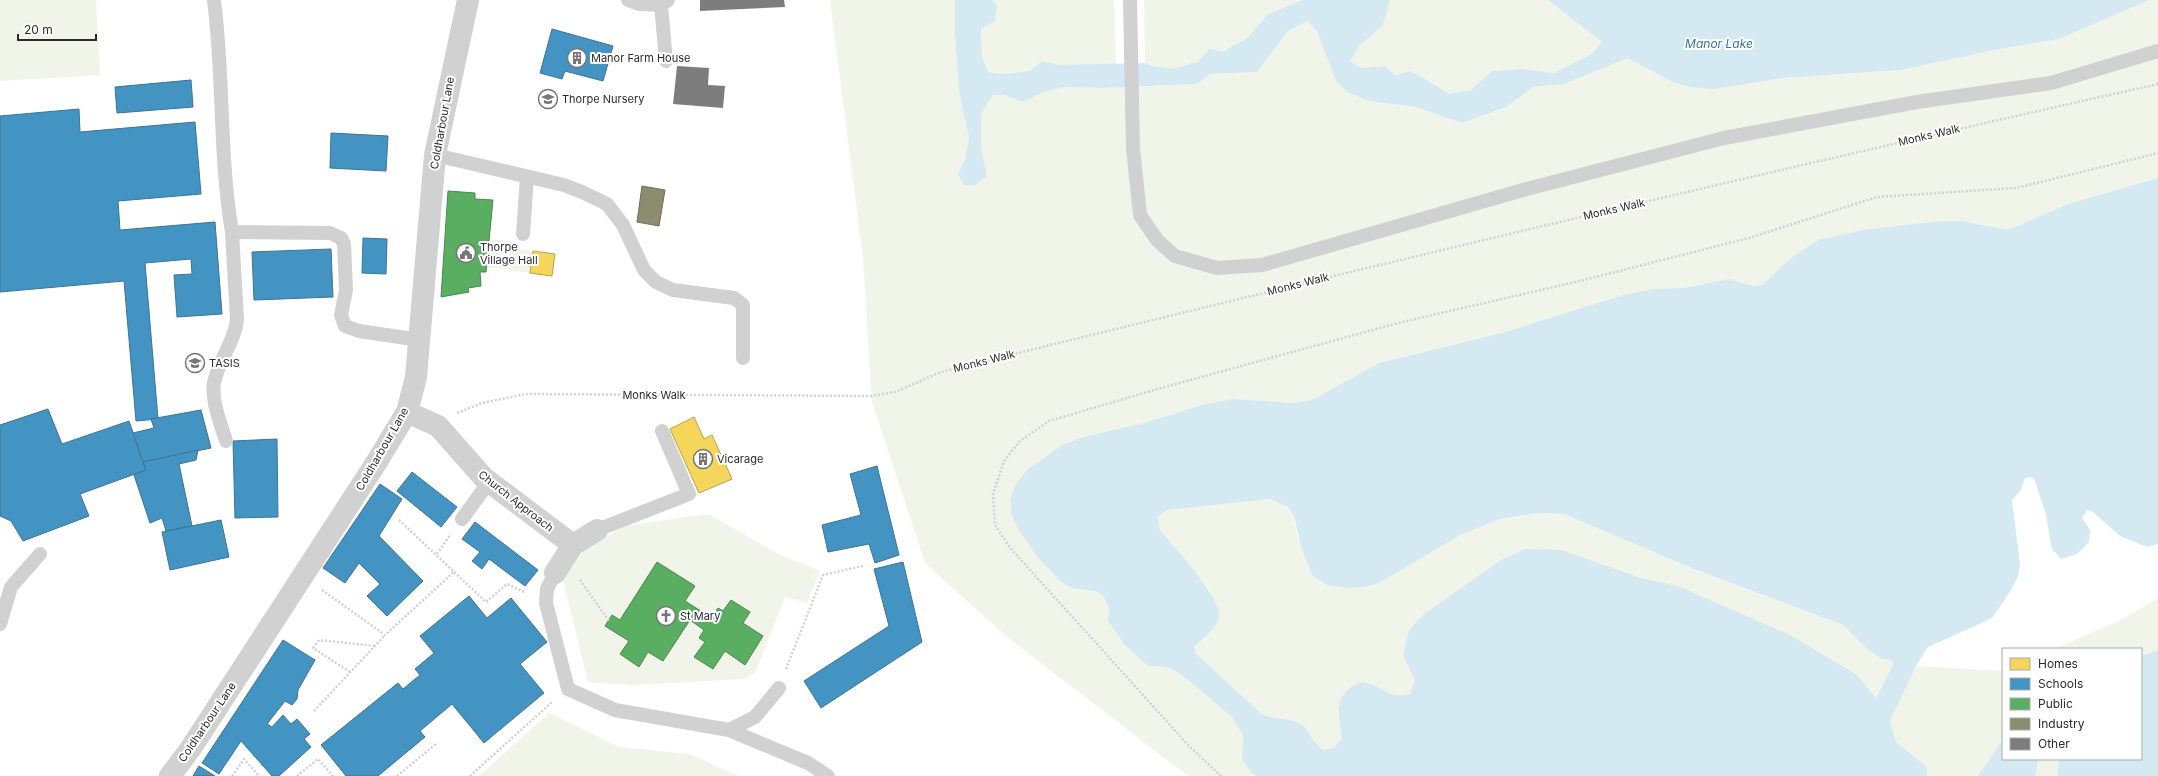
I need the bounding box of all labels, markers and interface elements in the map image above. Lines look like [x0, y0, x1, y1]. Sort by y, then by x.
scale bar [18, 16, 96, 42]
text: 20 m [24, 22, 53, 37]
water label: Manor Lake [1685, 36, 1753, 51]
building icon: Manor Farm House [566, 47, 588, 69]
place label: Manor Farm House [591, 51, 690, 65]
street label: Coldharbour Lane [427, 76, 457, 170]
school or university icon: Thorpe Nursery [537, 88, 559, 110]
place label: Thorpe Nursery [562, 92, 644, 106]
street label: Monks Walk [1897, 121, 1961, 149]
street label: Monks Walk [1582, 195, 1646, 223]
place label: Thorpe Village Hall [480, 240, 538, 267]
public building icon: Thorpe Village Hall [455, 242, 477, 264]
street label: Monks Walk [1266, 270, 1330, 298]
street label: Monks Walk [952, 347, 1016, 375]
school or university icon: TASIS [184, 352, 206, 374]
place label: TASIS [209, 356, 240, 370]
street label: Monks Walk [622, 388, 686, 402]
street label: Coldharbour Lane [353, 405, 411, 493]
building icon: Vicarage [692, 448, 714, 470]
place label: Vicarage [717, 452, 763, 466]
street label: Church Approach [476, 467, 556, 535]
church icon: St Mary [655, 605, 677, 627]
place label: St Mary [680, 609, 720, 623]
legend [2002, 648, 2142, 760]
text: Homes [2038, 656, 2078, 671]
text: Schools [2038, 676, 2083, 691]
street label: Coldharbour Lane [175, 679, 239, 765]
text: Public [2038, 696, 2073, 711]
text: Industry [2038, 716, 2085, 731]
text: Other [2038, 736, 2070, 751]

